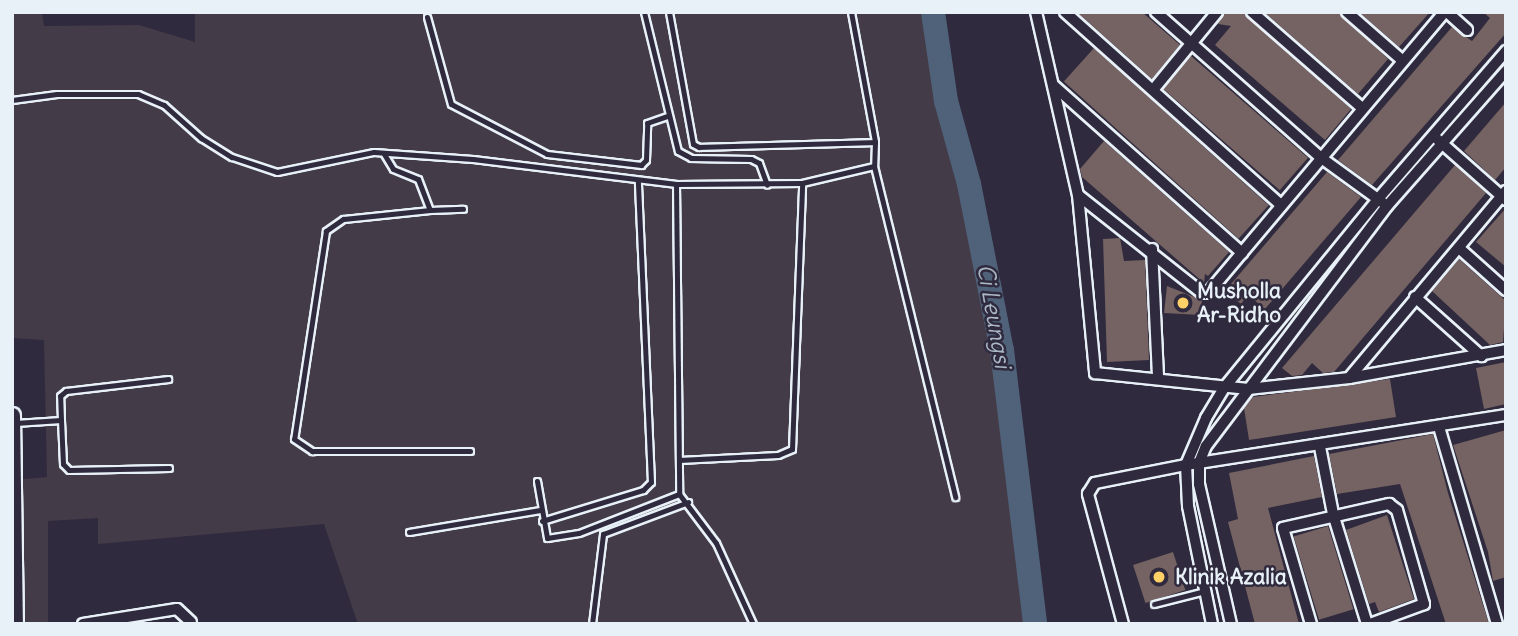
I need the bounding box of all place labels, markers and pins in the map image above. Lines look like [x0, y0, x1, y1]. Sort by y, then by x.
place label: Musholla Ar-Ridho [1197, 278, 1281, 328]
marker: Musholla Ar-Ridho [1175, 295, 1191, 311]
place label: Klinik Azalia [1175, 564, 1287, 590]
marker: Klinik Azalia [1149, 567, 1169, 587]

